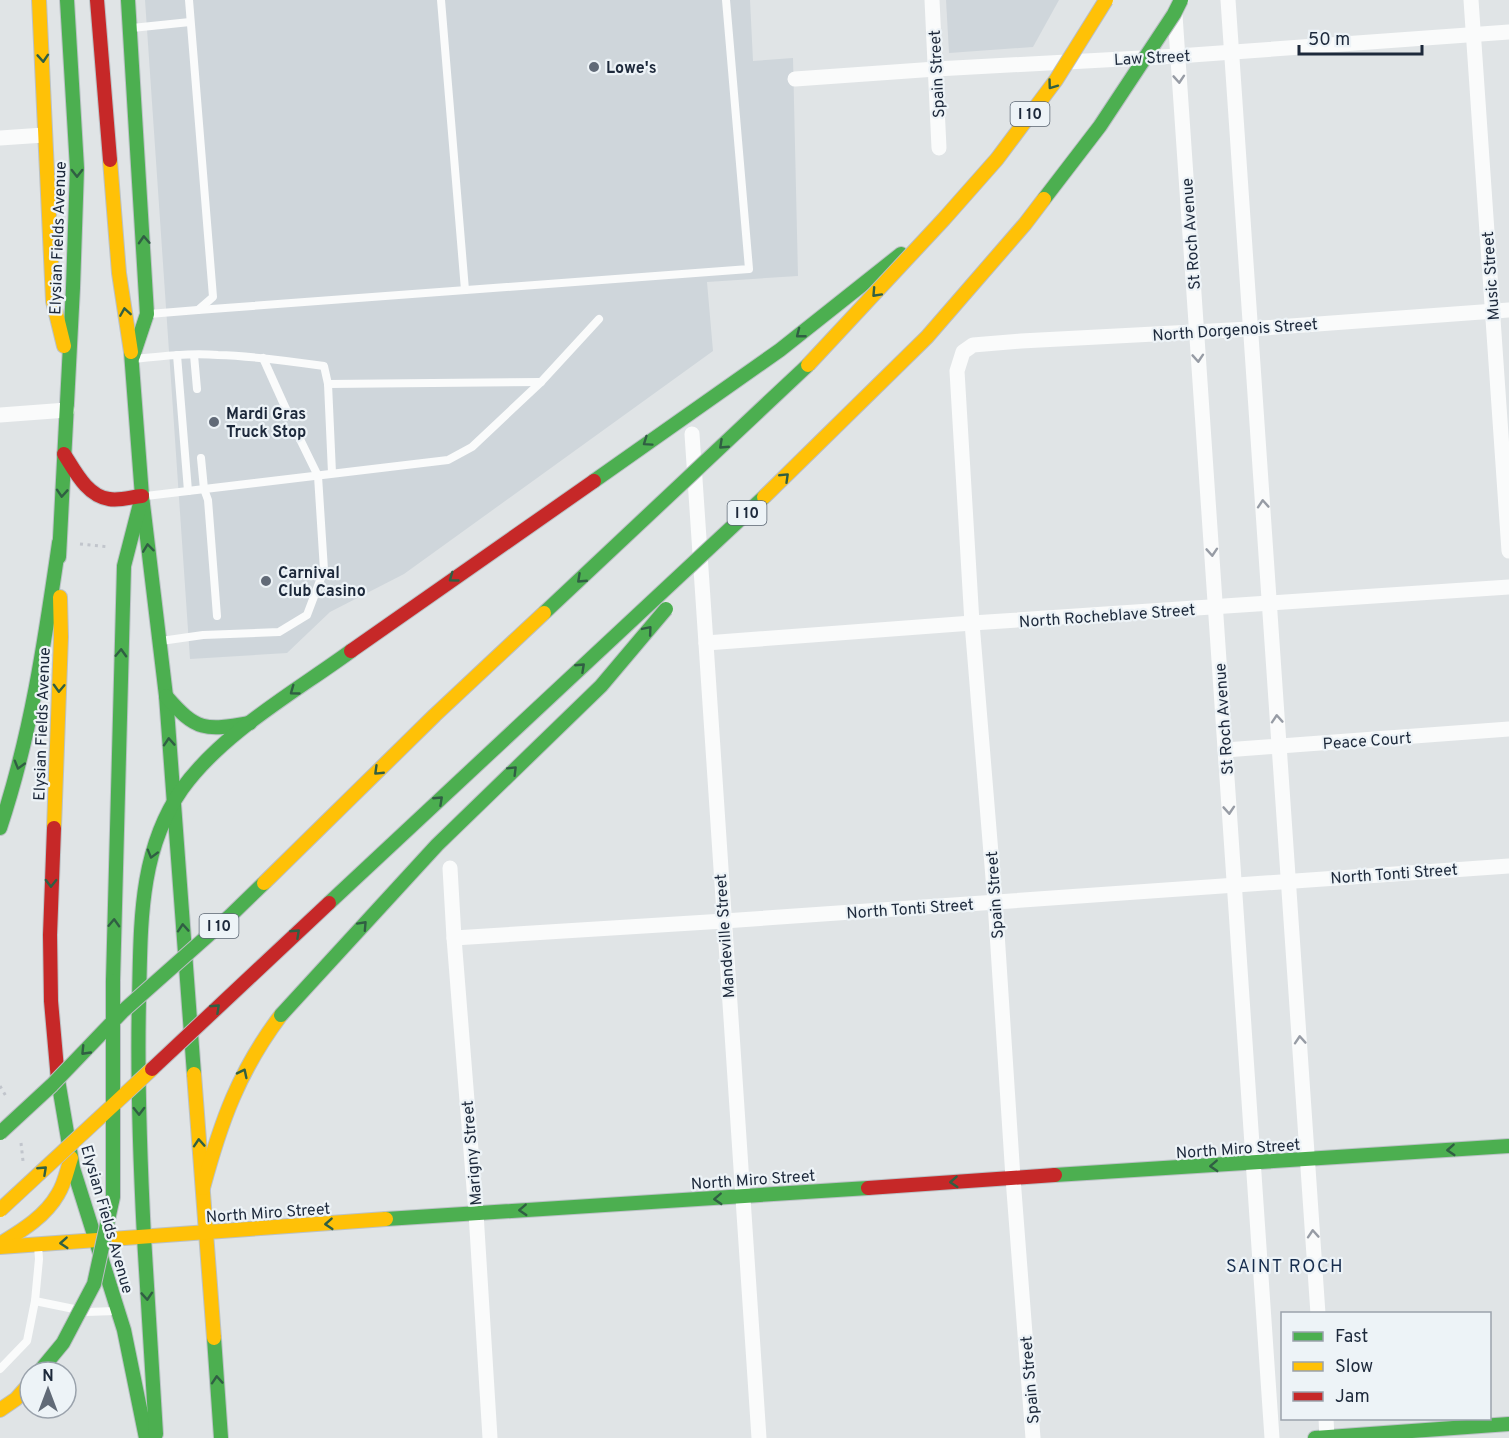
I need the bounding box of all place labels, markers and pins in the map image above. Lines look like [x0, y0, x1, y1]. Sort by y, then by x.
place label: Lowe's [606, 59, 657, 79]
marker: Lowe's [587, 60, 601, 74]
place label: Mardi Gras Truck Stop [226, 405, 306, 443]
marker: Mardi Gras Truck Stop [207, 415, 221, 429]
place label: Carnival Club Casino [278, 564, 366, 602]
marker: Carnival Club Casino [259, 574, 273, 588]

